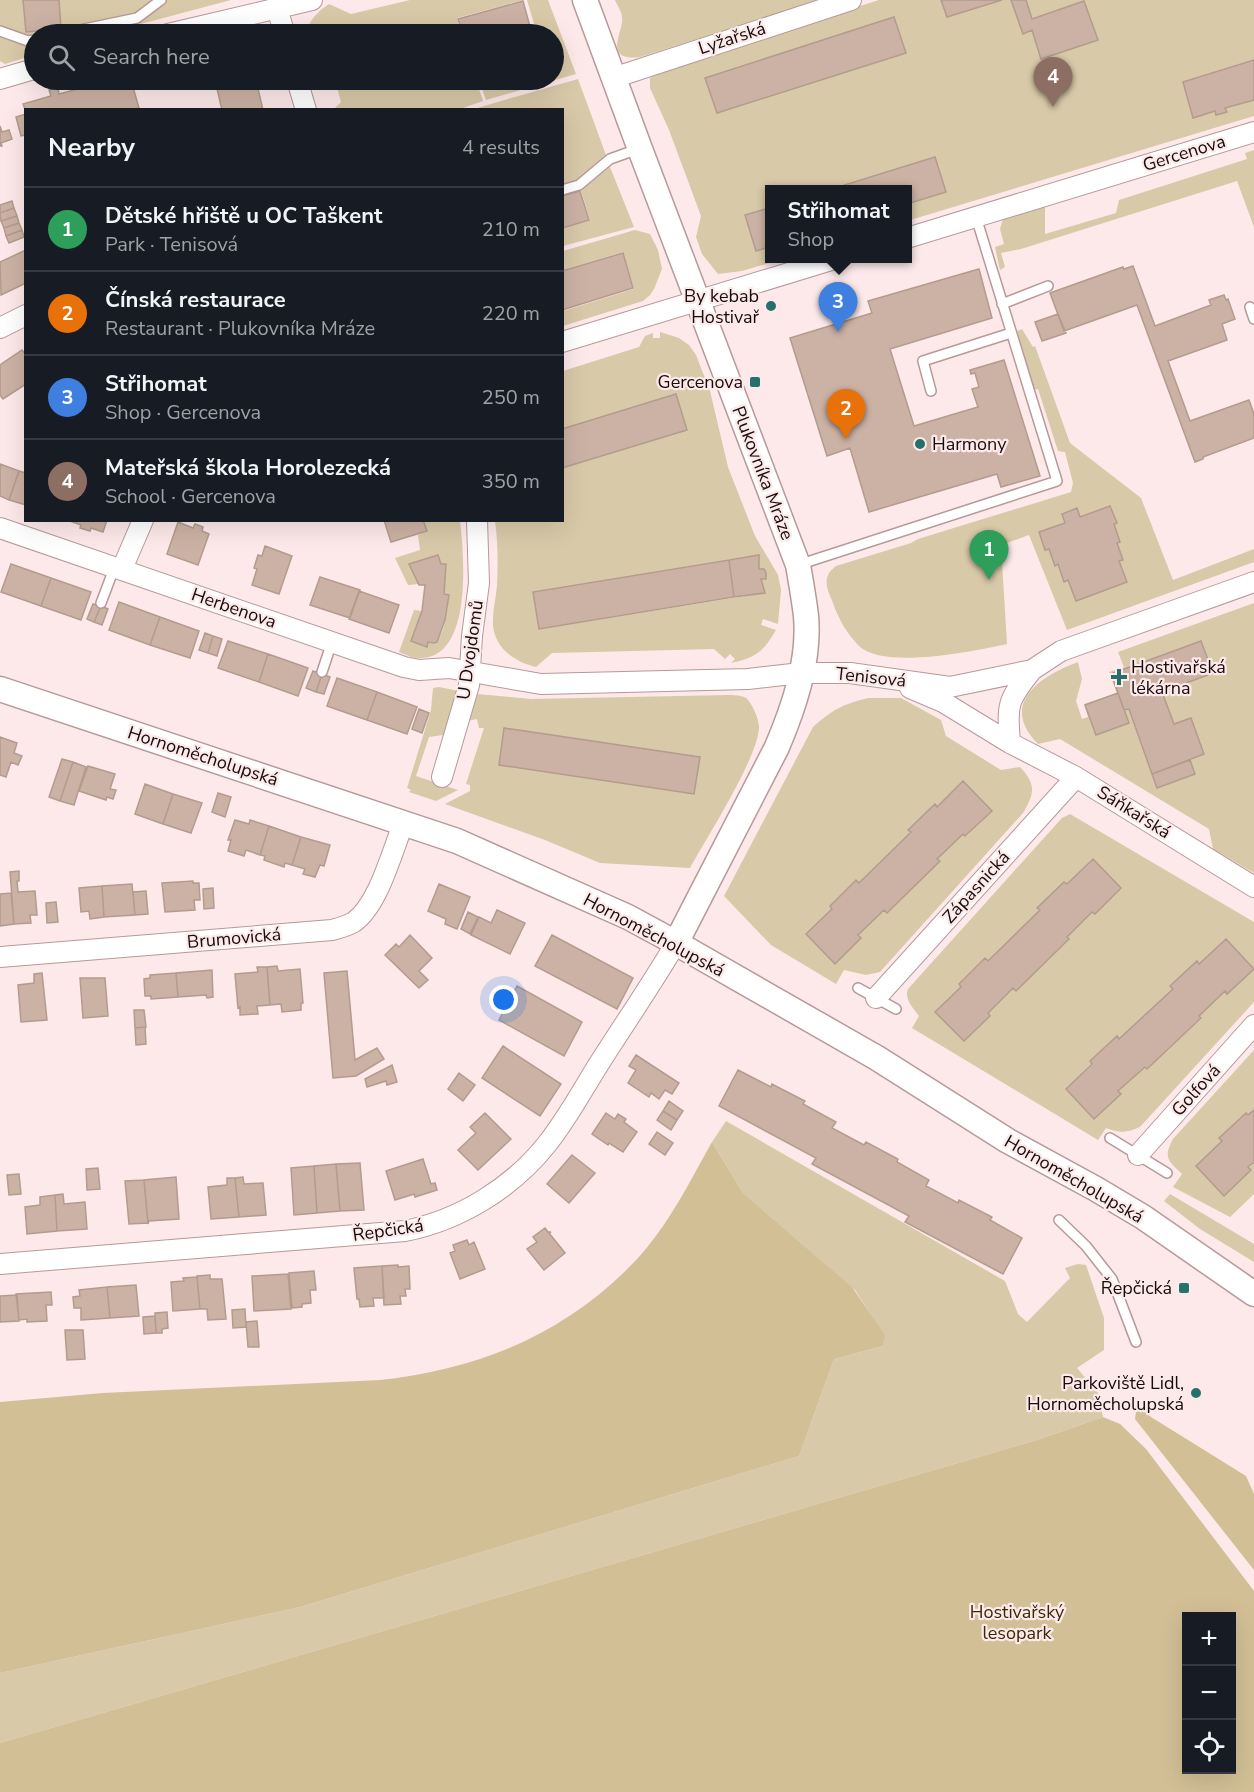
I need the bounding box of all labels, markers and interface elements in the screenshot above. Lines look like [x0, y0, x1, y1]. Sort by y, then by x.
street label: Lyžařská [695, 16, 769, 60]
search box [24, 24, 564, 90]
icon: search [45, 41, 78, 74]
text: Search here [93, 42, 210, 72]
pin: 4 [1034, 57, 1072, 107]
street label: Gercenova [1140, 129, 1228, 177]
text: Nearby [48, 130, 135, 165]
text: 4 results [462, 134, 540, 161]
popup [765, 185, 912, 263]
text: Střihomat [788, 196, 889, 226]
text: Dětské hřiště u OC Taškent [105, 201, 383, 231]
text: 1 [62, 216, 74, 243]
text: 210 m [482, 216, 540, 243]
text: Shop [788, 226, 834, 253]
text: Park · Tenisová [105, 231, 238, 258]
pin: 3 [818, 282, 858, 332]
place label: By kebab Hostivař [684, 284, 760, 329]
text: Čínská restaurace [105, 285, 286, 315]
marker: By kebab Hostivař [764, 299, 778, 313]
text: 2 [62, 300, 74, 327]
text: 220 m [482, 300, 540, 327]
text: Restaurant · Plukovníka Mráze [105, 315, 375, 342]
text: Střihomat [105, 369, 207, 399]
place label: Gercenova [658, 370, 743, 394]
marker: Gercenova [748, 375, 762, 389]
text: 3 [62, 384, 74, 411]
text: 250 m [482, 384, 540, 411]
pin: 2 [826, 390, 866, 439]
text: Shop · Gercenova [105, 399, 261, 426]
street label: Plukovníka Mráze [726, 403, 800, 543]
place label: Harmony [932, 432, 1007, 456]
marker: Harmony [913, 437, 927, 451]
text: Mateřská škola Horolezecká [105, 453, 391, 483]
text: 4 [62, 468, 74, 495]
text: 350 m [482, 468, 540, 495]
text: School · Gercenova [105, 483, 276, 510]
pin: 1 [970, 530, 1008, 580]
street label: Herbenova [188, 582, 280, 634]
street label: U Dvojdomů [451, 599, 489, 701]
place label: Hostivařská lékárna [1131, 655, 1226, 700]
street label: Tenisová [835, 661, 907, 693]
marker: Hostivařská lékárna [1112, 670, 1126, 684]
street label: Hornoměcholupská [125, 720, 281, 792]
street label: Sáňkařská [1093, 780, 1175, 844]
street label: Zápasnická [937, 846, 1015, 928]
street label: Hornoměcholupská [579, 888, 729, 982]
street label: Brumovická [186, 922, 282, 954]
your location [489, 985, 518, 1014]
street label: Golfová [1166, 1059, 1226, 1121]
street label: Hornoměcholupská [1000, 1129, 1148, 1229]
street label: Řepčická [351, 1213, 425, 1247]
place label: Řepčická [1101, 1276, 1172, 1300]
marker: Řepčická [1177, 1281, 1191, 1295]
place label: Parkoviště Lidl, Hornoměcholupská [1027, 1371, 1184, 1416]
marker: Parkoviště Lidl, Hornoměcholupská [1189, 1386, 1203, 1400]
park label: Hostivařský lesopark [970, 1600, 1065, 1645]
map controls [1182, 1612, 1236, 1774]
button: + [1182, 1612, 1236, 1666]
button: − [1182, 1666, 1236, 1720]
button: locate [1182, 1720, 1236, 1774]

